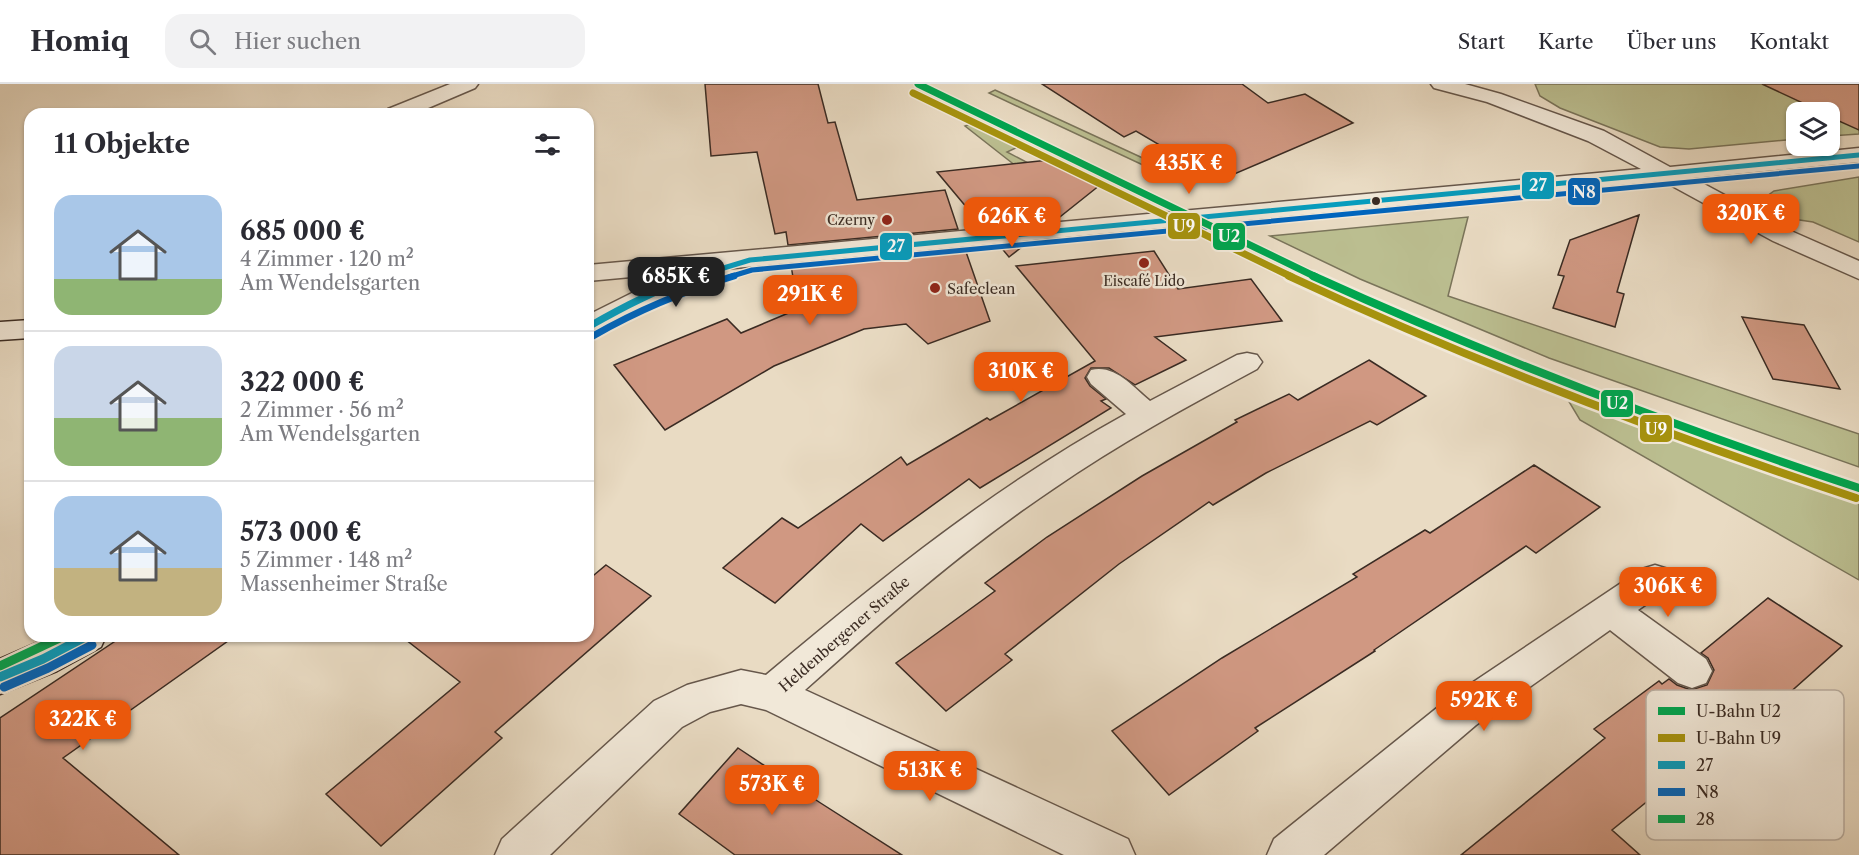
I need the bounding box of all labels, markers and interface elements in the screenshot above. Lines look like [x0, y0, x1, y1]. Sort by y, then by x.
search box [165, 14, 585, 68]
text: Homiq [30, 24, 129, 58]
icon: search [186, 25, 219, 58]
text: Hier suchen [234, 28, 361, 55]
text: Start [1458, 29, 1505, 54]
text: Karte [1538, 29, 1594, 54]
text: Über uns [1627, 29, 1716, 54]
text: Kontakt [1749, 29, 1829, 54]
map controls [1786, 102, 1840, 156]
button: layers [1786, 102, 1840, 156]
text: 11 Objekte [54, 128, 190, 160]
icon: filters [531, 128, 564, 161]
pin: 435K € [1140, 144, 1238, 195]
text: 435K € [1155, 151, 1223, 175]
line badge: 27 [1521, 171, 1555, 200]
text: 27 [1529, 175, 1548, 195]
line badge: N8 [1567, 177, 1601, 206]
text: N8 [1572, 182, 1596, 202]
pin: 320K € [1702, 194, 1800, 245]
unlabelled marker [1370, 195, 1382, 207]
pin: 626K € [963, 197, 1061, 248]
text: 320K € [1716, 201, 1786, 225]
text: 626K € [978, 204, 1046, 228]
place label: Czerny [827, 211, 875, 229]
line badge: U9 [1167, 212, 1201, 240]
marker: Czerny [880, 213, 894, 227]
text: 685 000 € [240, 215, 365, 247]
text: U9 [1173, 216, 1195, 236]
icon: home [102, 219, 174, 291]
line badge: U2 [1212, 222, 1246, 251]
text: U2 [1218, 226, 1240, 246]
line badge: 27 [879, 232, 913, 261]
text: 27 [887, 236, 906, 256]
text: 4 Zimmer · 120 m² [240, 247, 414, 271]
marker: Eiscafé Lido [1137, 256, 1151, 270]
pin: 685K € [627, 257, 725, 308]
text: 685K € [642, 264, 710, 288]
text: Am Wendelsgarten [240, 271, 420, 295]
place label: Eiscafé Lido [1103, 272, 1185, 290]
pin: 291K € [761, 275, 859, 326]
place label: Safeclean [947, 279, 1016, 298]
marker: Safeclean [928, 281, 942, 295]
text: 291K € [777, 282, 843, 306]
pin: 310K € [972, 352, 1070, 403]
text: 310K € [988, 359, 1054, 383]
text: 322 000 € [240, 366, 365, 398]
icon: home [102, 370, 174, 442]
line badge: U2 [1600, 389, 1634, 418]
text: U2 [1606, 393, 1628, 413]
text: 2 Zimmer · 56 m² [240, 398, 404, 422]
line badge: U9 [1639, 414, 1673, 443]
text: U9 [1645, 419, 1667, 439]
text: Am Wendelsgarten [240, 422, 420, 446]
text: 573 000 € [240, 516, 362, 548]
icon: home [102, 520, 174, 592]
text: 5 Zimmer · 148 m² [240, 548, 413, 572]
pin: 306K € [1619, 567, 1717, 618]
text: Massenheimer Straße [240, 572, 448, 596]
street label: Heldenbergener Straße [775, 572, 913, 696]
text: 306K € [1633, 574, 1703, 598]
pin: 592K € [1435, 681, 1533, 732]
text: 592K € [1450, 688, 1518, 712]
legend [1646, 690, 1844, 840]
pin: 322K € [34, 700, 132, 751]
text: U-Bahn U2 [1696, 701, 1781, 721]
text: 322K € [49, 707, 117, 731]
text: U-Bahn U9 [1696, 728, 1781, 748]
pin: 513K € [881, 751, 979, 802]
text: 27 [1696, 755, 1713, 775]
text: 513K € [898, 758, 962, 782]
pin: 573K € [723, 765, 821, 816]
text: 573K € [739, 772, 805, 796]
text: N8 [1696, 782, 1719, 802]
text: 28 [1696, 809, 1715, 829]

